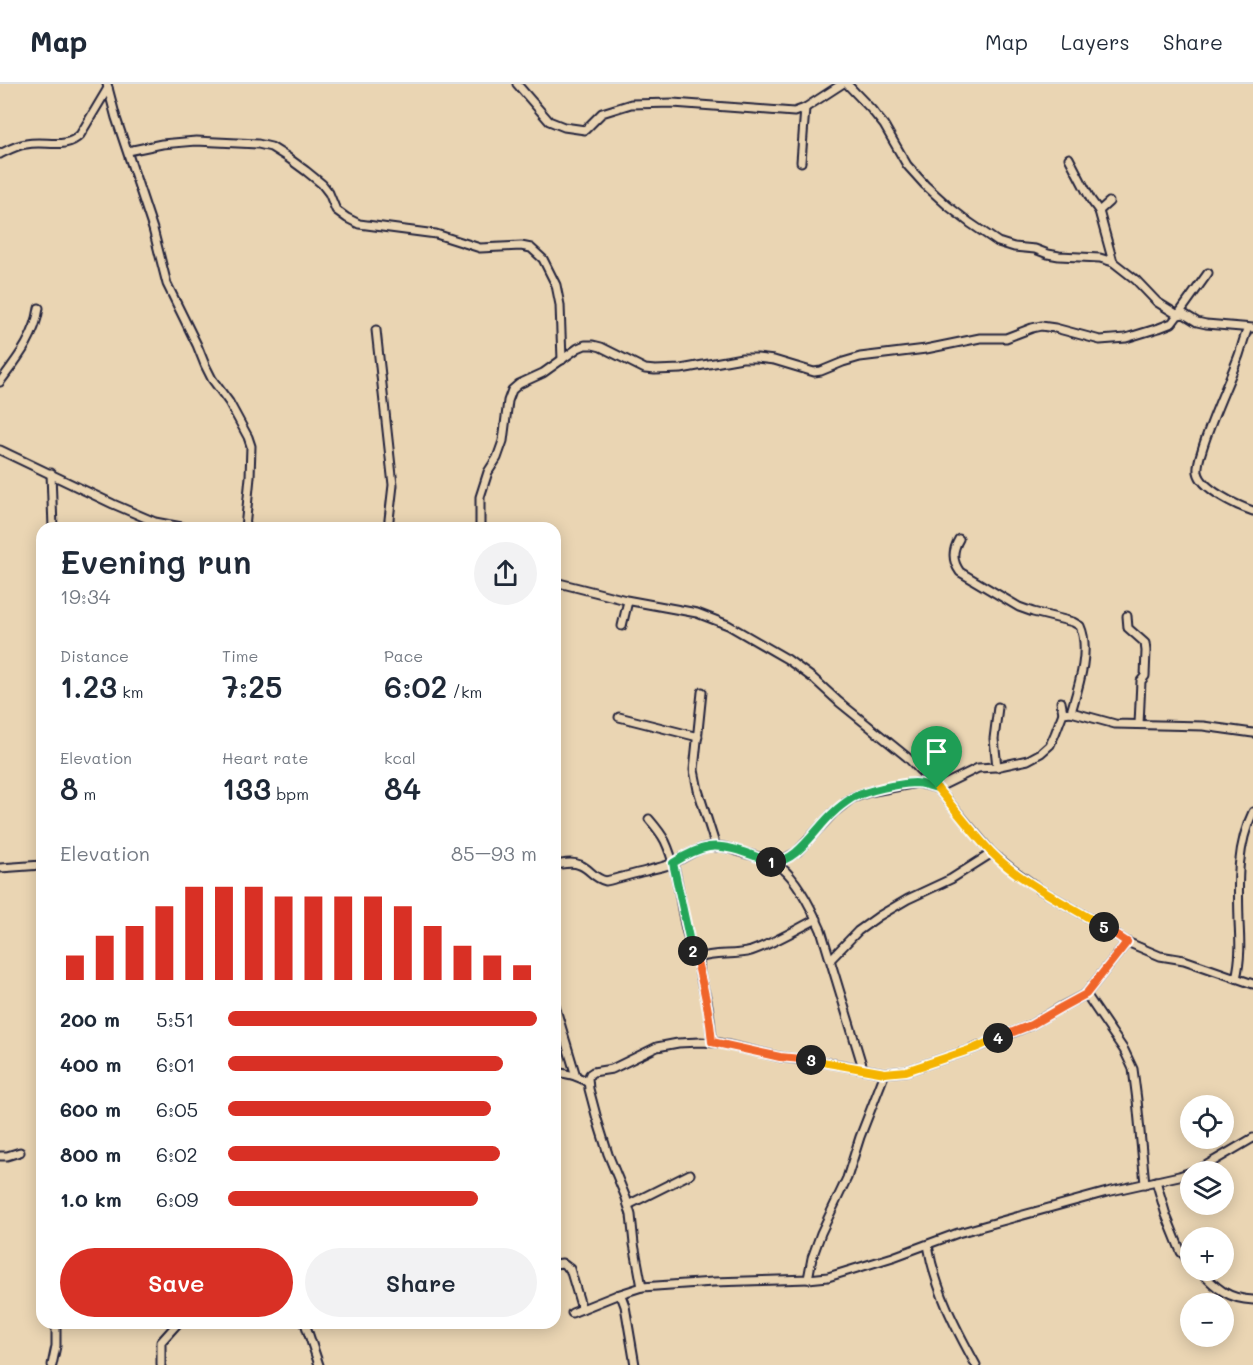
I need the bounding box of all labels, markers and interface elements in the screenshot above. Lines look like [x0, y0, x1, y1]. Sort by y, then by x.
text: Map [30, 23, 87, 59]
text: Map [985, 28, 1028, 55]
text: Layers [1061, 28, 1130, 55]
text: Share [1163, 28, 1223, 55]
text: Evening run [60, 539, 252, 582]
button: share [474, 542, 537, 605]
text: 19:34 [60, 583, 110, 609]
text: Distance [60, 645, 129, 666]
text: Time [222, 645, 258, 666]
text: Pace [384, 645, 423, 666]
text: 1.23 [60, 666, 117, 706]
text: 7:25 [222, 666, 282, 706]
text: 6:02 [384, 666, 447, 706]
text: km [117, 681, 143, 702]
text: /km [447, 681, 482, 702]
pin [911, 726, 962, 788]
icon: arrive [920, 735, 953, 768]
text: Elevation [60, 747, 132, 768]
text: Heart rate [222, 747, 308, 768]
text: kcal [384, 747, 416, 768]
text: 8 [60, 768, 78, 808]
text: 133 [222, 768, 271, 808]
text: 84 [384, 768, 421, 808]
text: m [78, 783, 96, 804]
text: bpm [271, 783, 309, 804]
text: Elevation [60, 840, 150, 866]
text: 85–93 m [451, 840, 537, 866]
pin: 1 [756, 847, 786, 877]
text: 1 [767, 851, 775, 872]
pin: 5 [1089, 912, 1119, 942]
text: 5 [1099, 916, 1109, 937]
pin: 2 [678, 936, 708, 966]
text: 2 [689, 940, 697, 961]
text: 200 m [60, 1006, 120, 1032]
text: 5:51 [156, 1006, 194, 1032]
pin: 4 [983, 1023, 1013, 1053]
text: 4 [993, 1027, 1003, 1048]
pin: 3 [796, 1045, 826, 1075]
text: 3 [806, 1049, 816, 1070]
text: 400 m [60, 1051, 121, 1077]
text: 6:01 [156, 1051, 196, 1077]
map controls [1180, 1095, 1234, 1347]
button: locate [1180, 1095, 1234, 1149]
text: 600 m [60, 1096, 121, 1122]
text: 6:05 [156, 1096, 198, 1122]
text: 800 m [60, 1141, 121, 1167]
text: 6:02 [156, 1141, 198, 1167]
button: layers [1180, 1161, 1234, 1215]
text: 1.0 km [60, 1186, 122, 1212]
text: 6:09 [156, 1186, 198, 1212]
button: + [1180, 1227, 1234, 1281]
button: Save [60, 1248, 293, 1317]
button: Share [305, 1248, 537, 1317]
button: − [1180, 1293, 1234, 1347]

